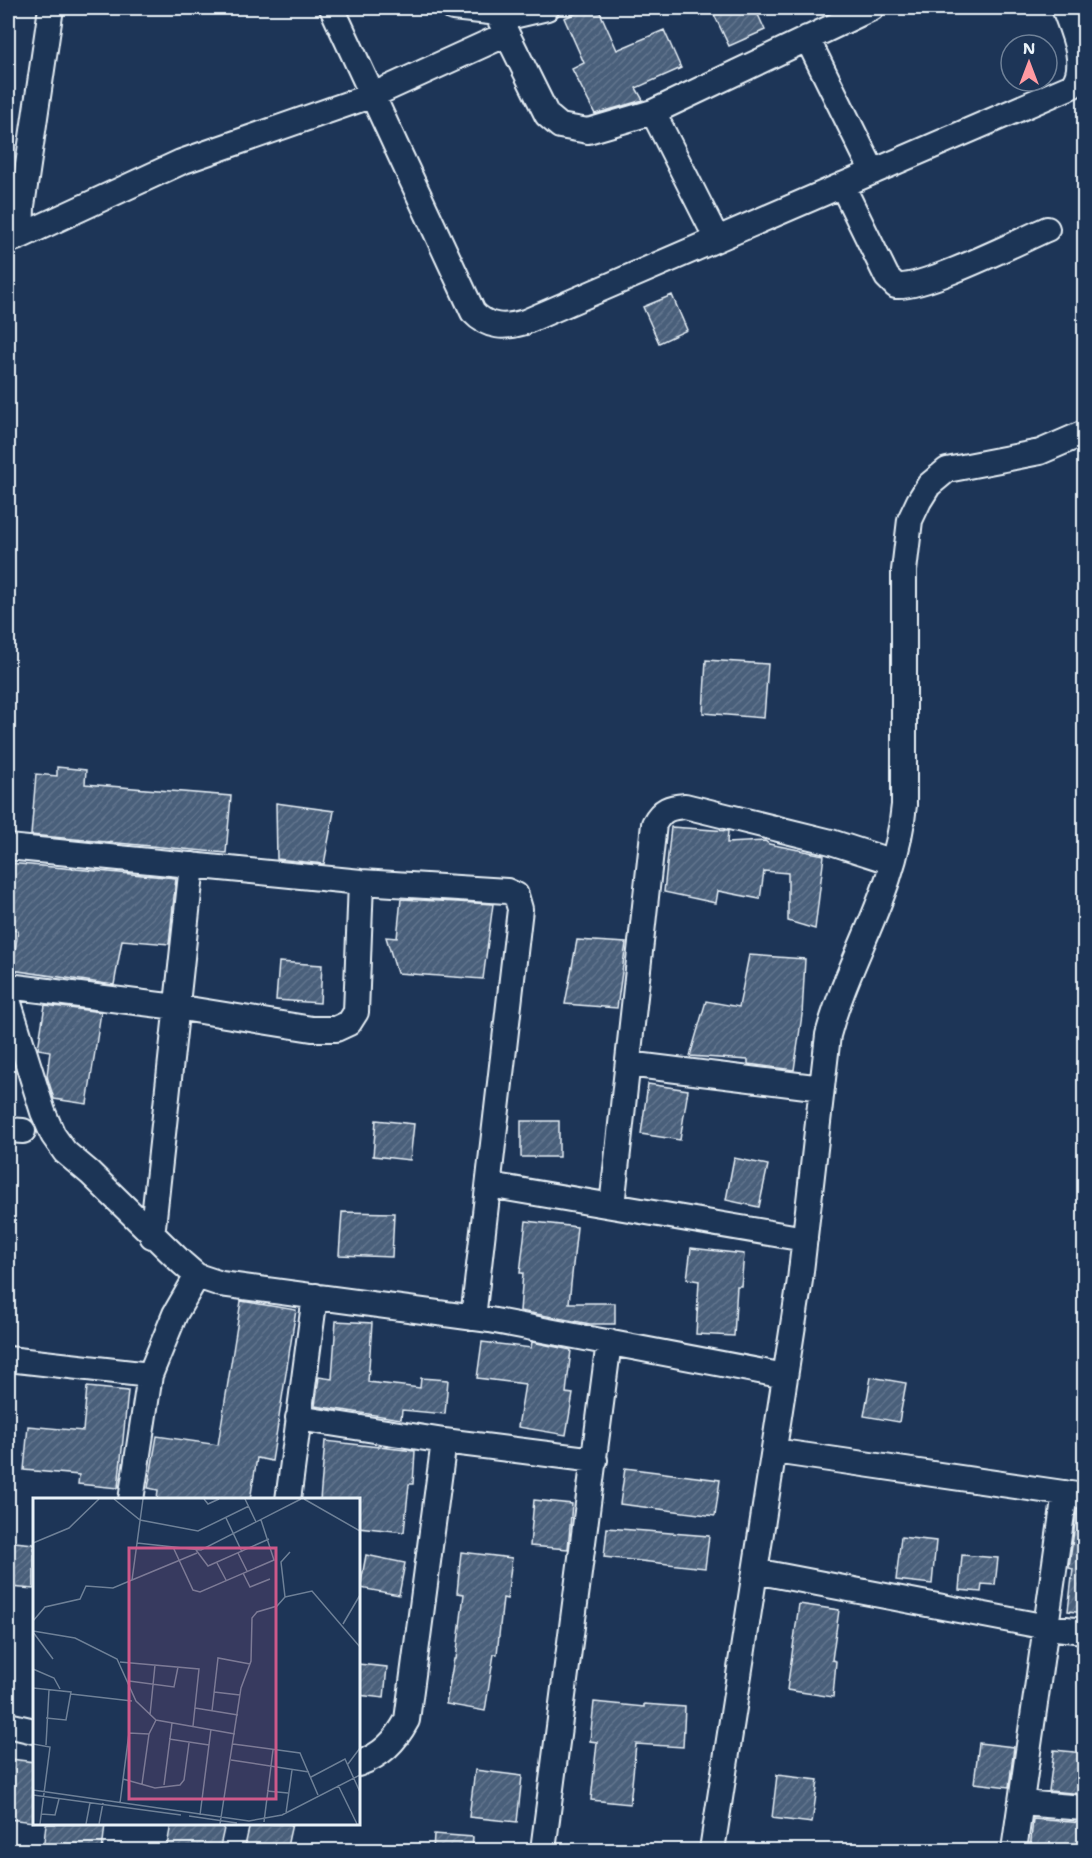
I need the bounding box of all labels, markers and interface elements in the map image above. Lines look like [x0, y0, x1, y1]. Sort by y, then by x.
north arrow [999, 33, 1059, 93]
text: N [1023, 38, 1035, 59]
inset map [33, 1498, 360, 1825]

